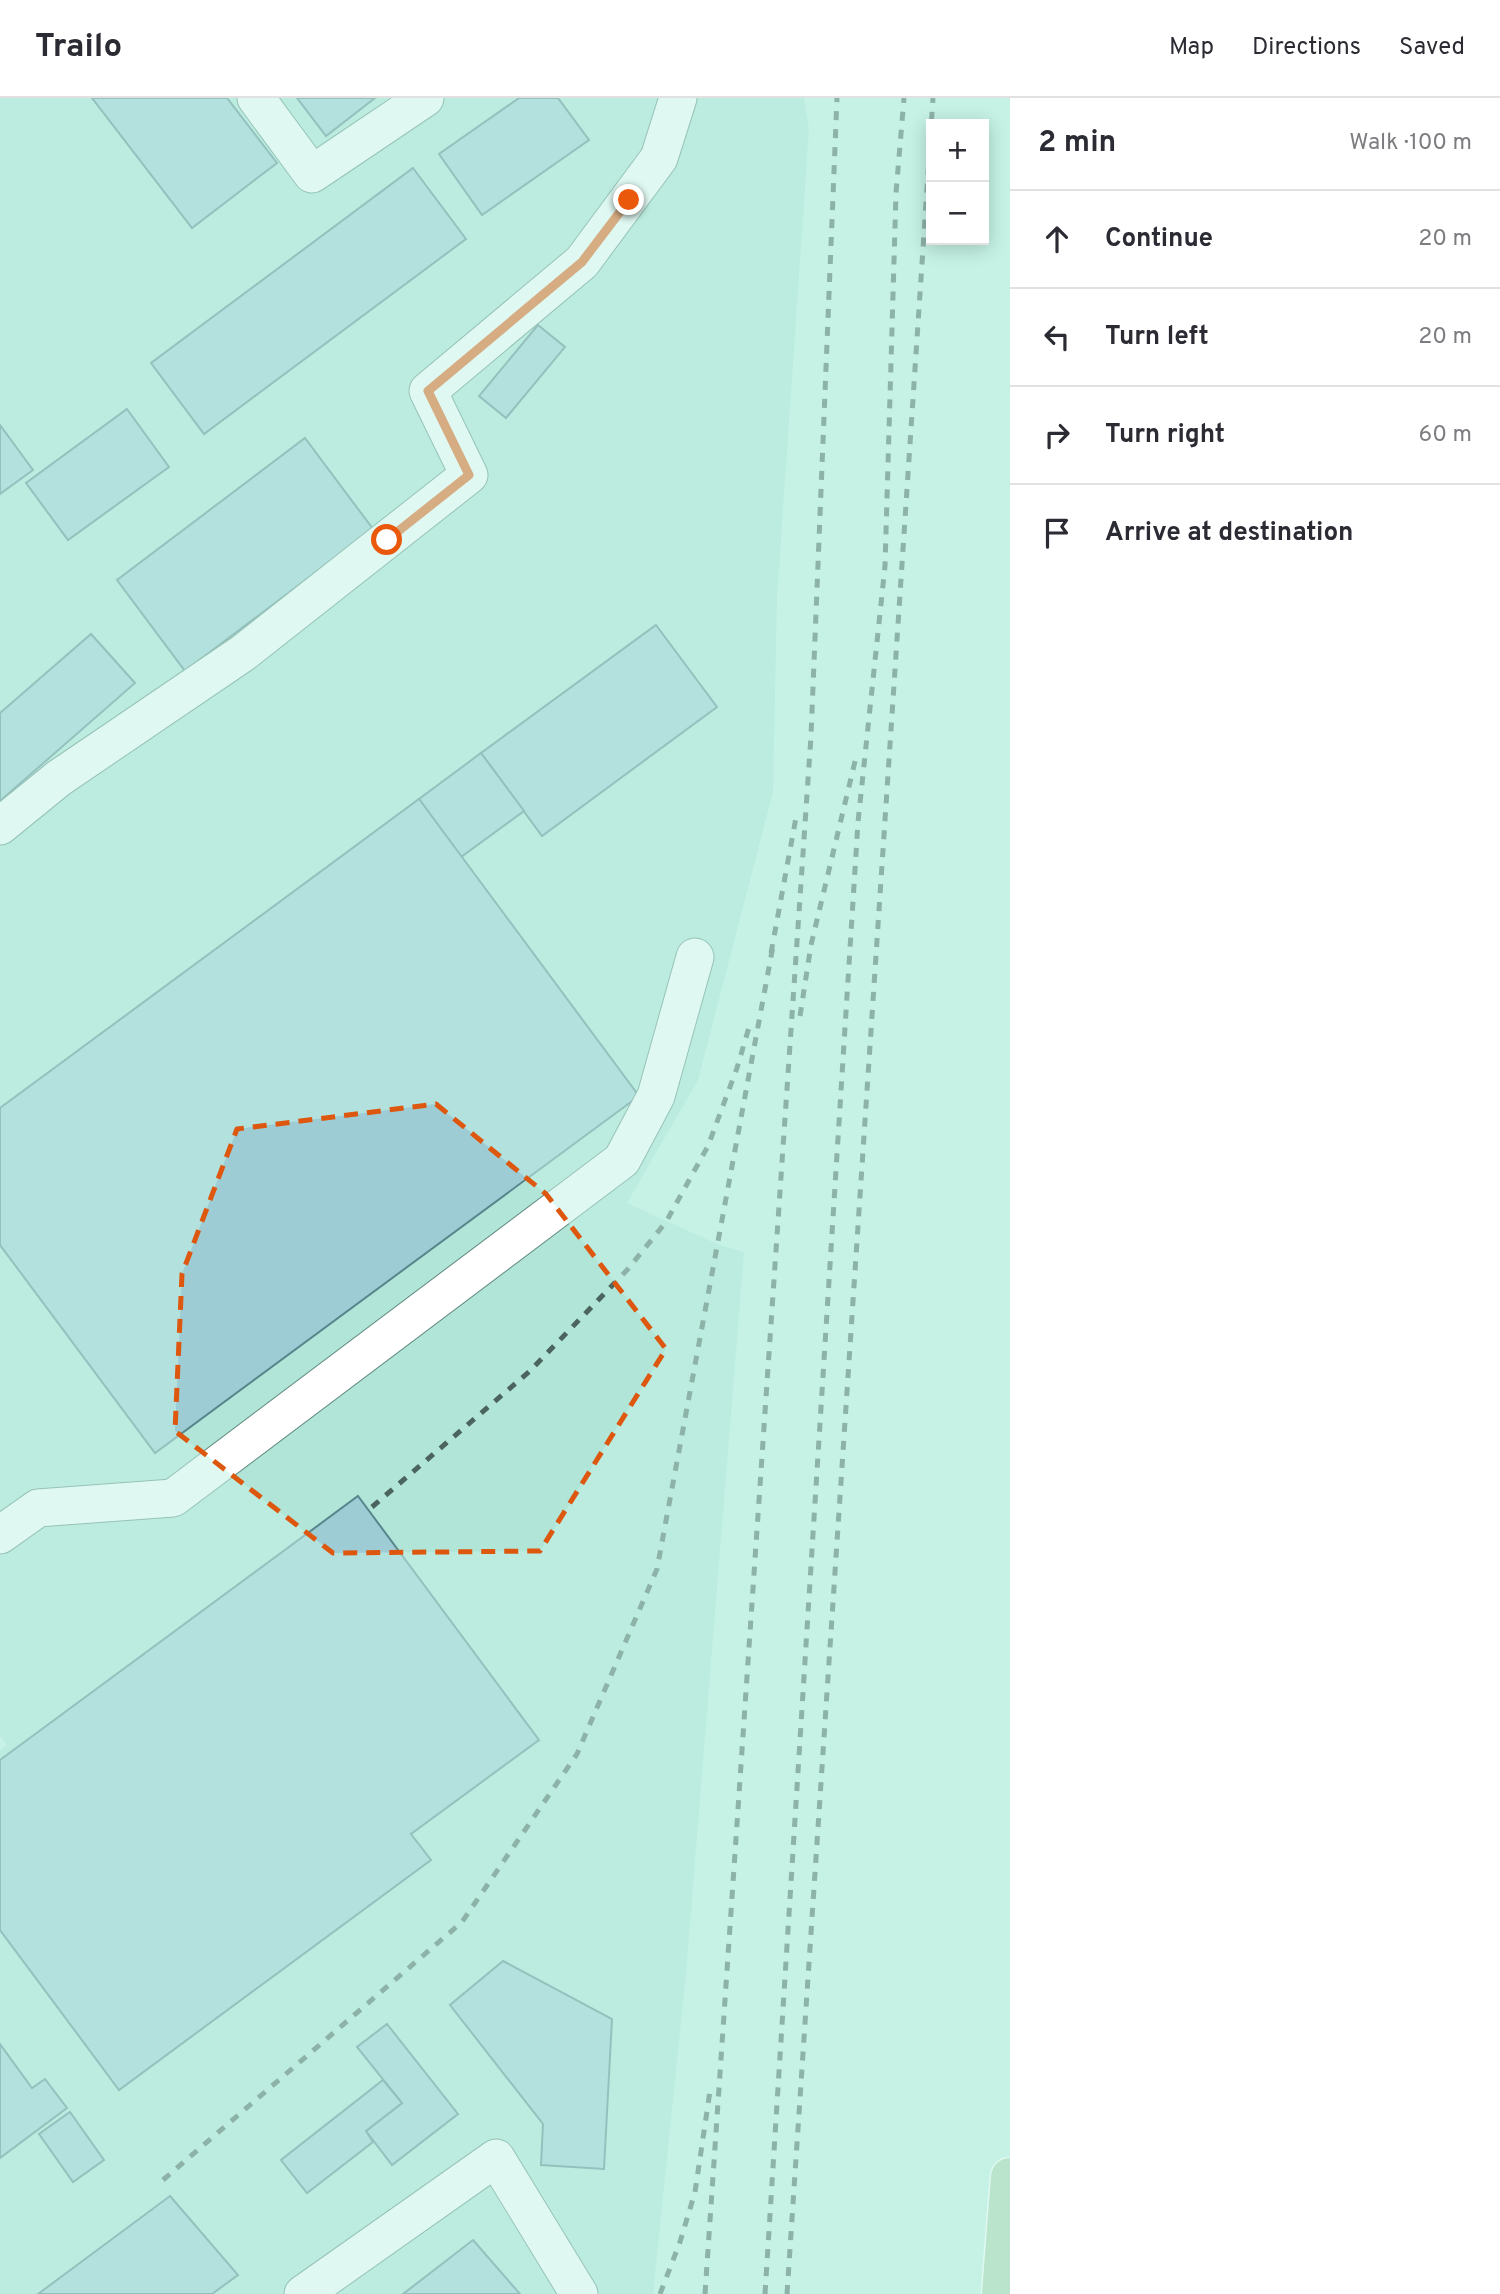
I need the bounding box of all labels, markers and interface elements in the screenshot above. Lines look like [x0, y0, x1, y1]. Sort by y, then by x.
text: Trailo [35, 27, 122, 69]
text: Map [1169, 33, 1214, 63]
text: Directions [1252, 33, 1361, 63]
text: Saved [1399, 33, 1465, 63]
map controls [926, 119, 989, 245]
button: + [926, 119, 989, 182]
text: 2 min [1038, 125, 1116, 162]
text: Walk · 100 m [1349, 129, 1472, 158]
button: − [926, 182, 989, 245]
route end [613, 184, 644, 215]
icon: ahead [1038, 220, 1076, 258]
text: Continue [1105, 223, 1213, 256]
text: 20 m [1418, 225, 1472, 254]
icon: left [1038, 318, 1076, 356]
text: Turn left [1105, 321, 1209, 354]
text: 20 m [1418, 323, 1472, 352]
icon: right [1038, 416, 1076, 454]
text: Turn right [1105, 419, 1225, 452]
text: 60 m [1419, 421, 1472, 450]
icon: arrive [1038, 514, 1076, 552]
text: Arrive at destination [1105, 517, 1353, 550]
route start [371, 524, 402, 555]

